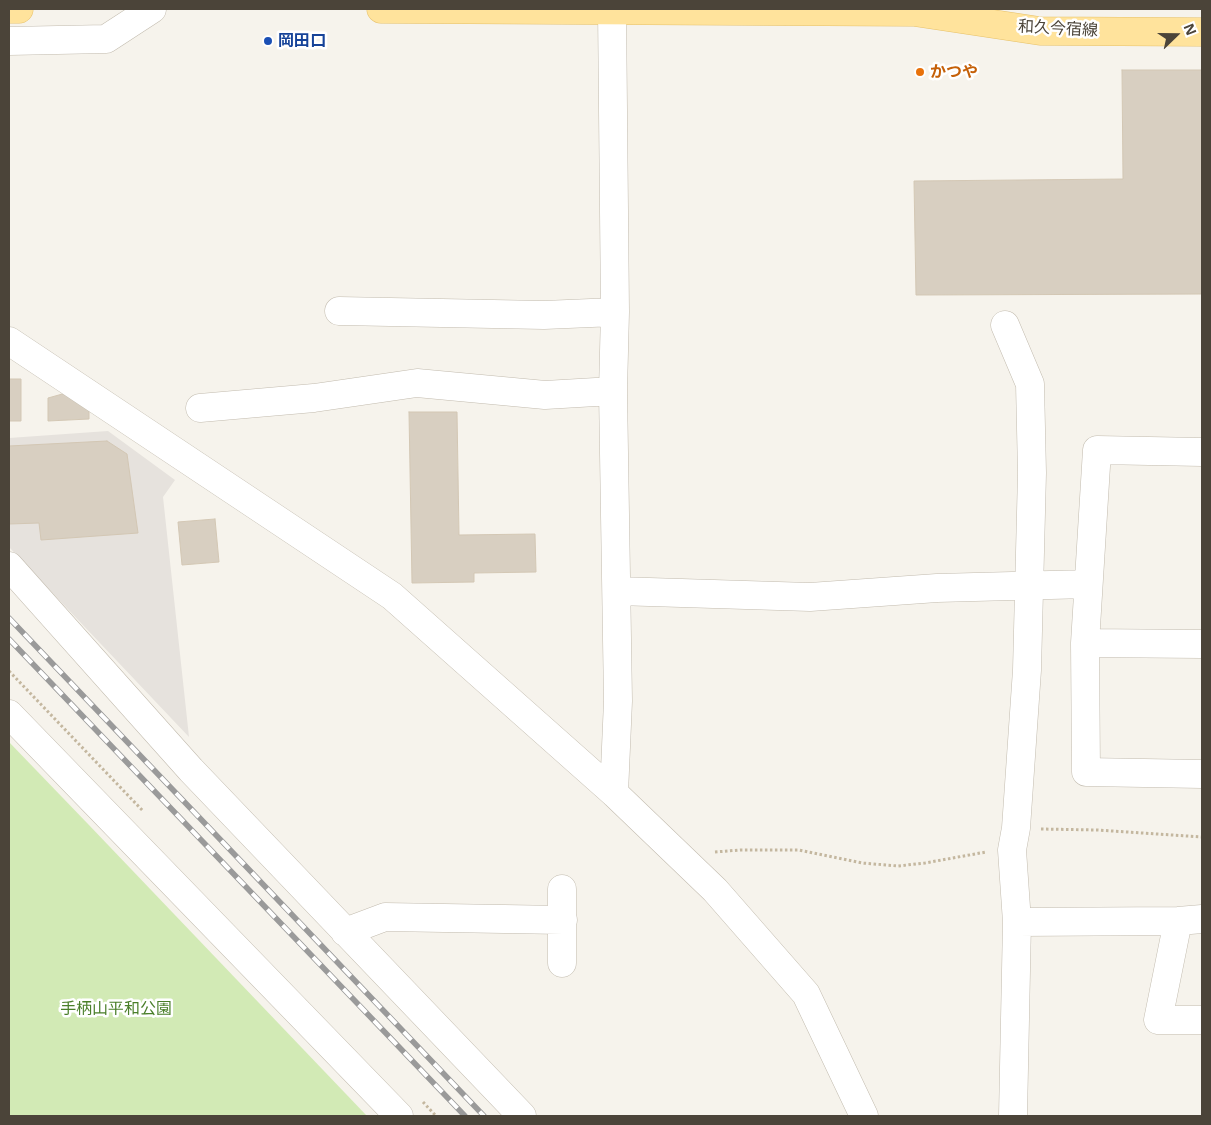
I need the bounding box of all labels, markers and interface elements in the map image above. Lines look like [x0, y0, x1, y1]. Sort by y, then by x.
north arrow [1151, 10, 1201, 60]
street label: 和久今宿線 [1018, 17, 1098, 41]
text: N [1179, 20, 1201, 38]
place label: 岡田口 [278, 31, 326, 51]
marker: 岡田口 [262, 35, 274, 47]
place label: かつや [930, 62, 978, 82]
marker: かつや [914, 66, 926, 78]
park label: 手柄山平和公園 [60, 999, 172, 1019]

